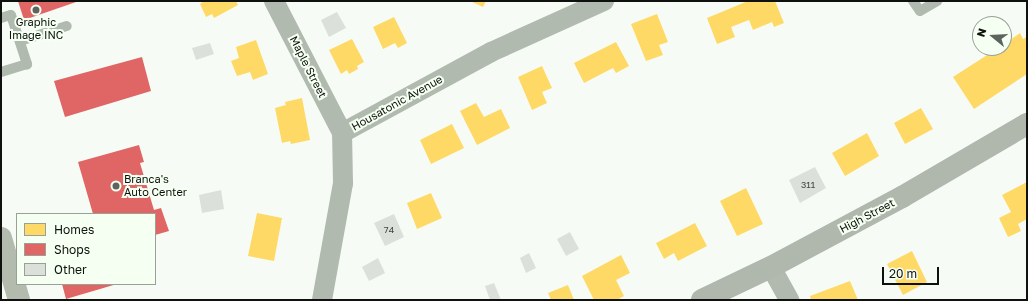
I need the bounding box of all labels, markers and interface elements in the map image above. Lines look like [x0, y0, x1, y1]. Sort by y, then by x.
marker: Graphic Image INC [31, 5, 41, 15]
place label: Graphic Image INC [9, 16, 63, 42]
north arrow [972, 16, 1012, 56]
text: N [974, 26, 989, 38]
street label: Maple Street [287, 34, 329, 100]
street label: Housatonic Avenue [349, 73, 445, 133]
place label: Branca's Auto Center [124, 173, 187, 199]
house number: 311 [801, 180, 815, 190]
marker: Branca's Auto Center [111, 181, 121, 191]
street label: High Street [837, 196, 897, 236]
legend [16, 213, 156, 285]
text: Homes [54, 222, 94, 237]
house number: 74 [384, 225, 394, 235]
text: Shops [54, 242, 90, 257]
scale bar [884, 259, 941, 285]
text: Other [54, 262, 87, 277]
text: 20 m [889, 266, 917, 281]

